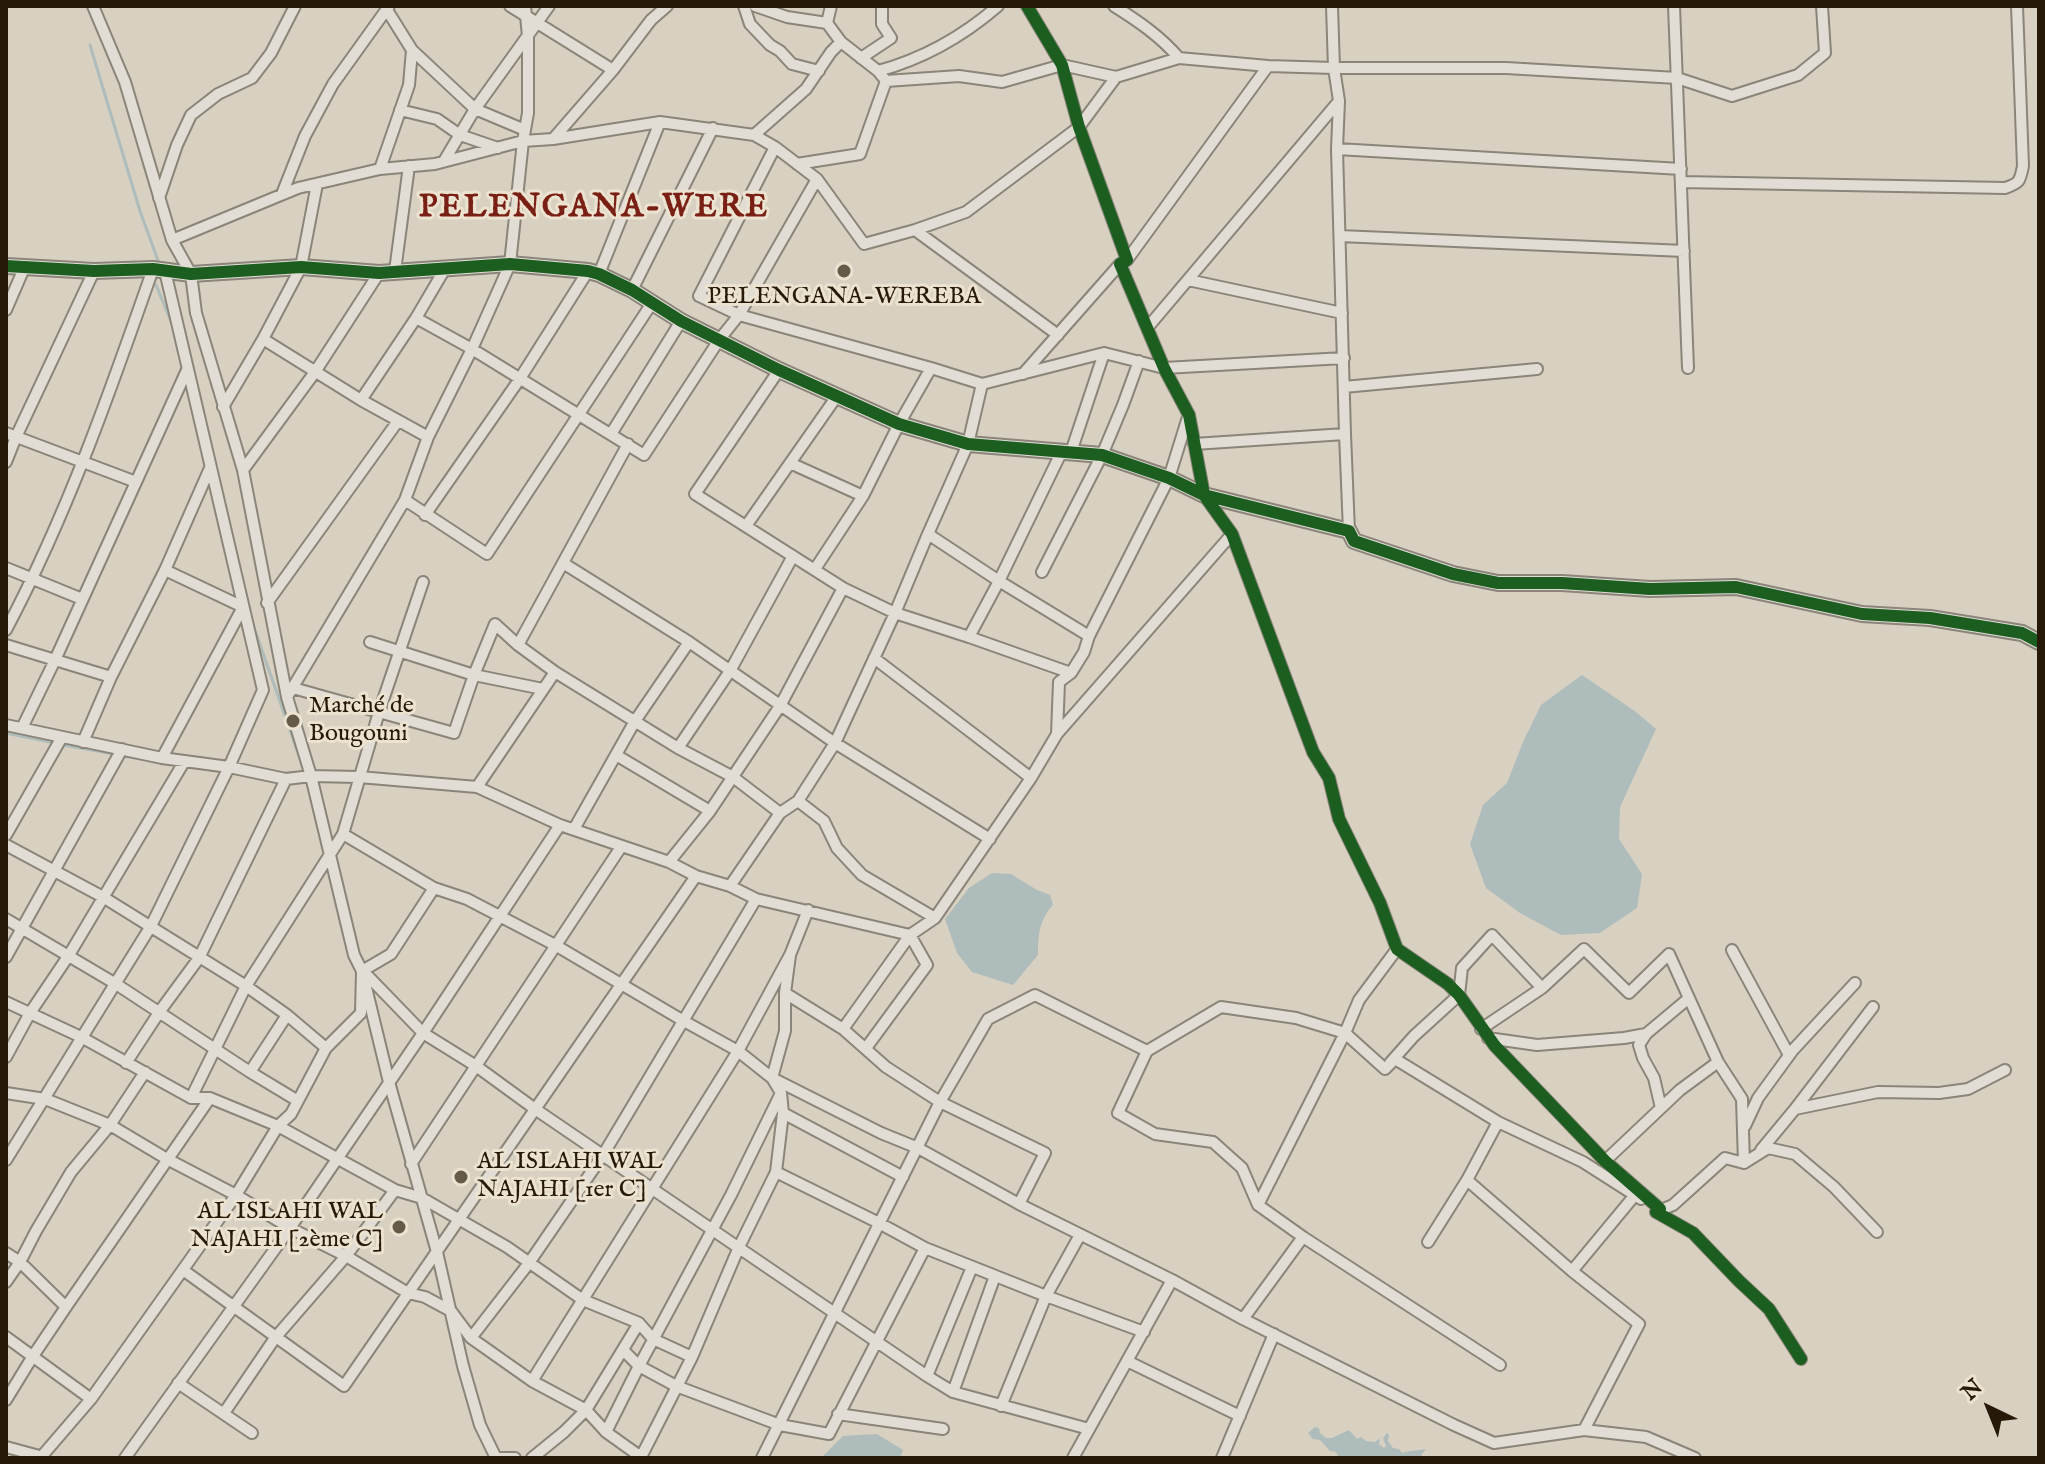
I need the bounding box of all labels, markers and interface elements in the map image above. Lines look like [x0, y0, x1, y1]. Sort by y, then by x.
district label: PELENGANA-WERE [419, 190, 769, 228]
marker: PELENGANA-WEREBA [835, 262, 853, 280]
place label: PELENGANA-WEREBA [707, 284, 981, 312]
place label: Marché de Bougouni [309, 693, 414, 749]
marker: Marché de Bougouni [284, 712, 302, 730]
place label: AL ISLAHI WAL NAJAHI [1er C] [477, 1149, 663, 1205]
marker: AL ISLAHI WAL NAJAHI [1er C] [452, 1168, 470, 1186]
place label: AL ISLAHI WAL NAJAHI [2ème C] [191, 1199, 383, 1255]
marker: AL ISLAHI WAL NAJAHI [2ème C] [390, 1218, 408, 1236]
north arrow [1949, 1368, 2029, 1448]
text: N [1956, 1374, 1989, 1407]

